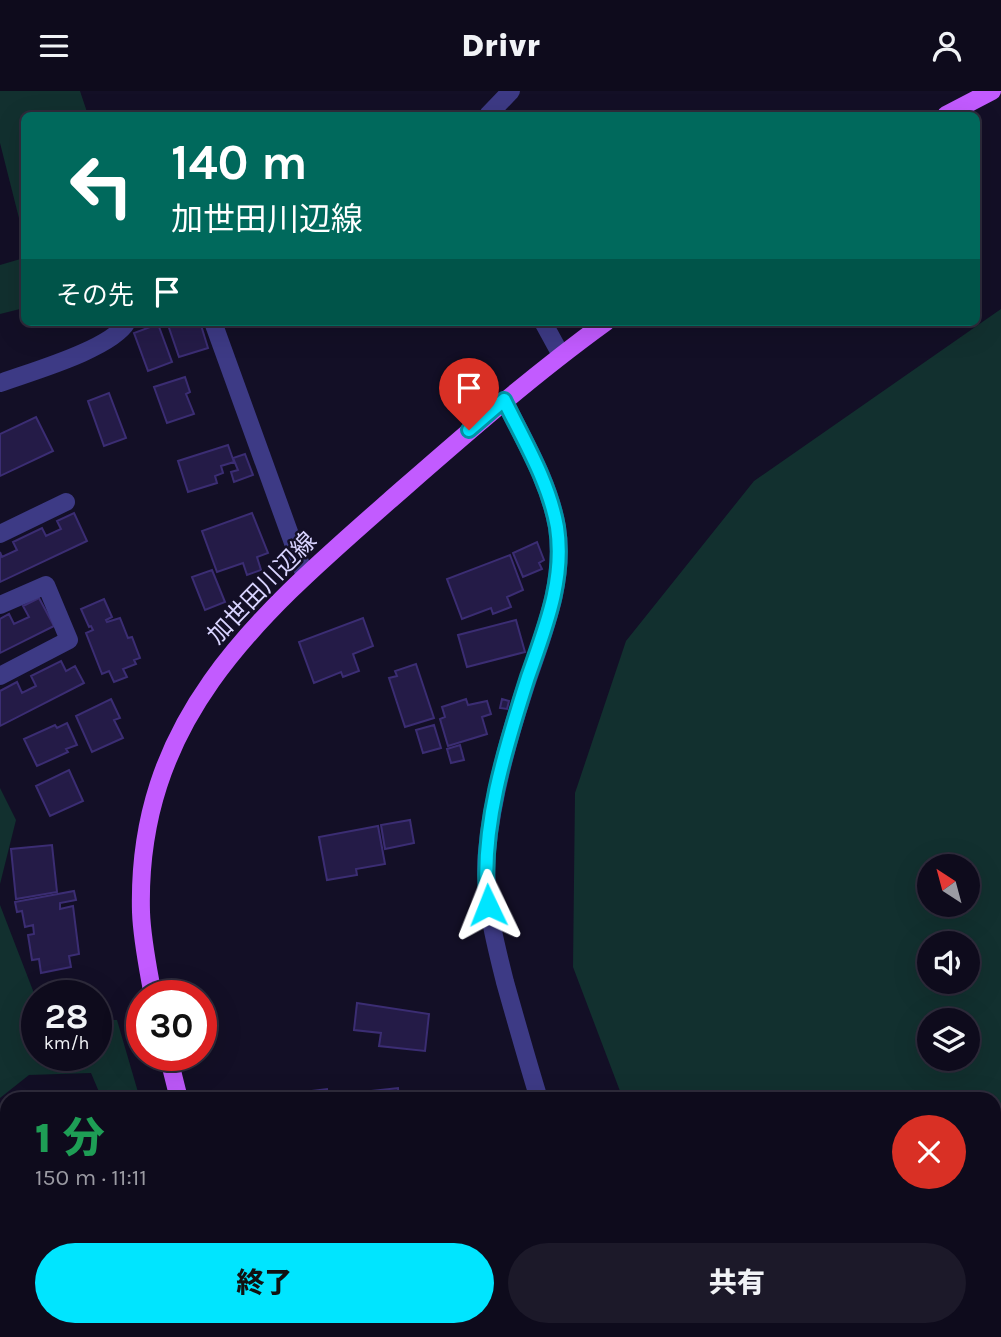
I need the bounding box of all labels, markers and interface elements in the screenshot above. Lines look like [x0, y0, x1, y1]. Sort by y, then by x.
icon: menu [35, 27, 73, 65]
text: Drivr [461, 27, 540, 64]
icon: person [928, 27, 966, 65]
text: 140 m [171, 134, 308, 191]
icon: left [56, 140, 147, 231]
text: 加世田川辺線 [171, 201, 363, 238]
icon: arrive [148, 273, 186, 311]
text: その先 [56, 280, 134, 311]
pin [439, 358, 499, 430]
icon: arrive [450, 369, 488, 407]
street label: 加世田川辺線 [202, 526, 322, 650]
north arrow [917, 854, 980, 917]
map controls [917, 854, 980, 1071]
position arrow [451, 868, 525, 942]
button: sound [917, 931, 980, 994]
speed limit sign: 30 [126, 980, 217, 1071]
text: 28 [45, 996, 88, 1037]
button: layers [917, 1008, 980, 1071]
text: km/h [44, 1032, 89, 1054]
text: 1 分 [35, 1113, 104, 1163]
button: close [892, 1115, 966, 1189]
text: 150 m · 11:11 [35, 1164, 147, 1191]
button: 終了 [35, 1243, 494, 1323]
button: 共有 [508, 1243, 966, 1323]

